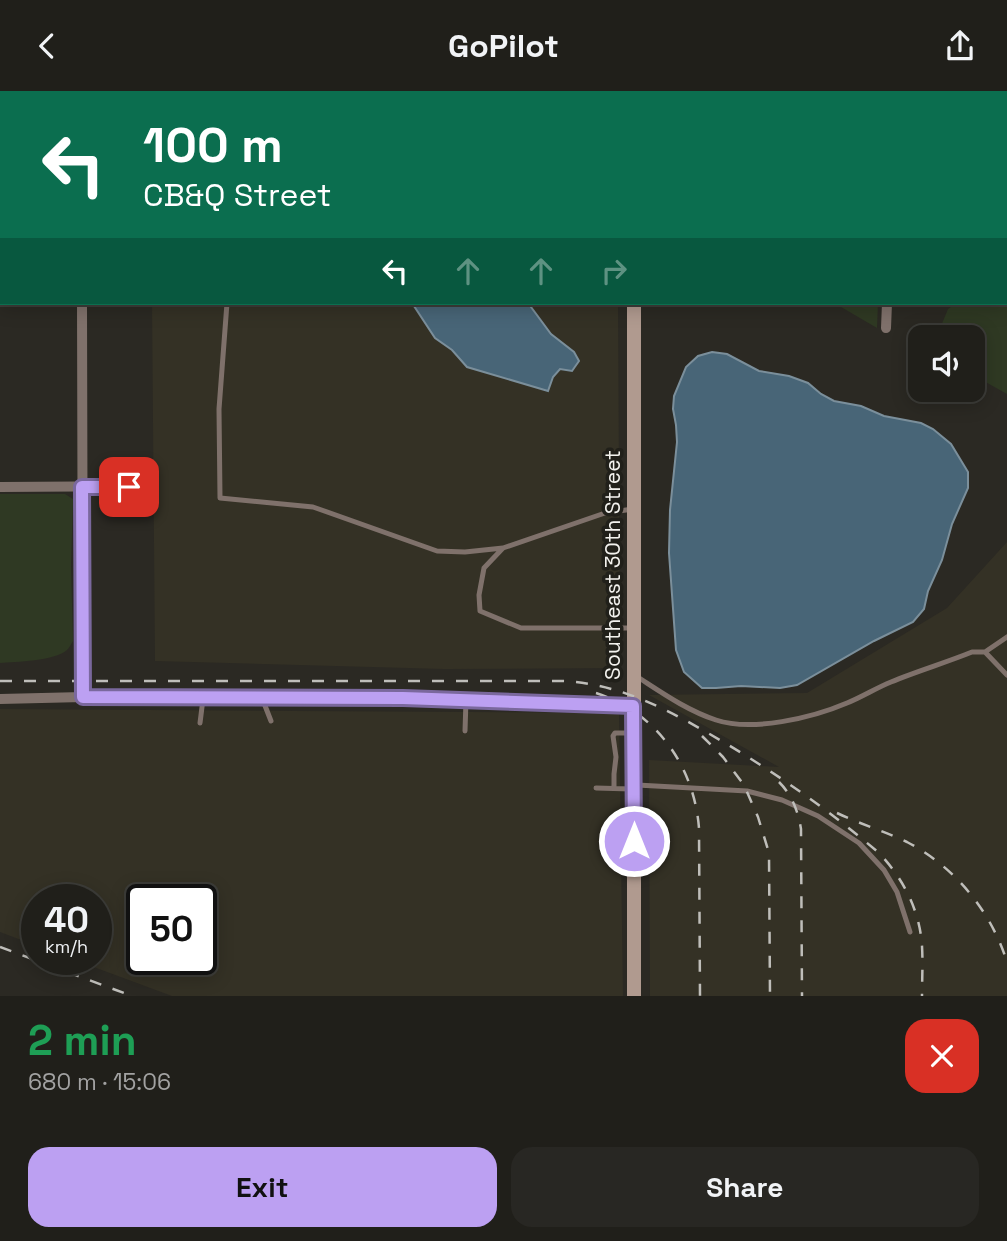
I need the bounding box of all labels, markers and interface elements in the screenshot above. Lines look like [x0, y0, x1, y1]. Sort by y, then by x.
text: GoPilot [448, 26, 559, 66]
icon: back [28, 27, 66, 65]
icon: share [941, 27, 979, 65]
text: 100 m [143, 114, 283, 176]
icon: left [28, 119, 119, 210]
text: CB&Q Street [143, 175, 331, 215]
icon: left [376, 252, 414, 290]
icon: ahead [449, 252, 487, 290]
icon: ahead [522, 252, 560, 290]
icon: right [595, 252, 633, 290]
map controls [908, 325, 985, 402]
button: sound [908, 325, 985, 402]
street label: Southeast 30th Street [599, 450, 626, 680]
pin [99, 457, 159, 517]
icon: arrive [110, 468, 148, 506]
position arrow [597, 804, 671, 878]
speed limit sign: 50 [126, 884, 217, 975]
text: 40 [44, 898, 89, 942]
text: km/h [45, 935, 88, 958]
text: 2 min [28, 1014, 137, 1067]
button: close [905, 1019, 979, 1093]
text: 680 m · 15:06 [28, 1067, 171, 1097]
button: Exit [28, 1147, 497, 1227]
button: Share [511, 1147, 979, 1227]

